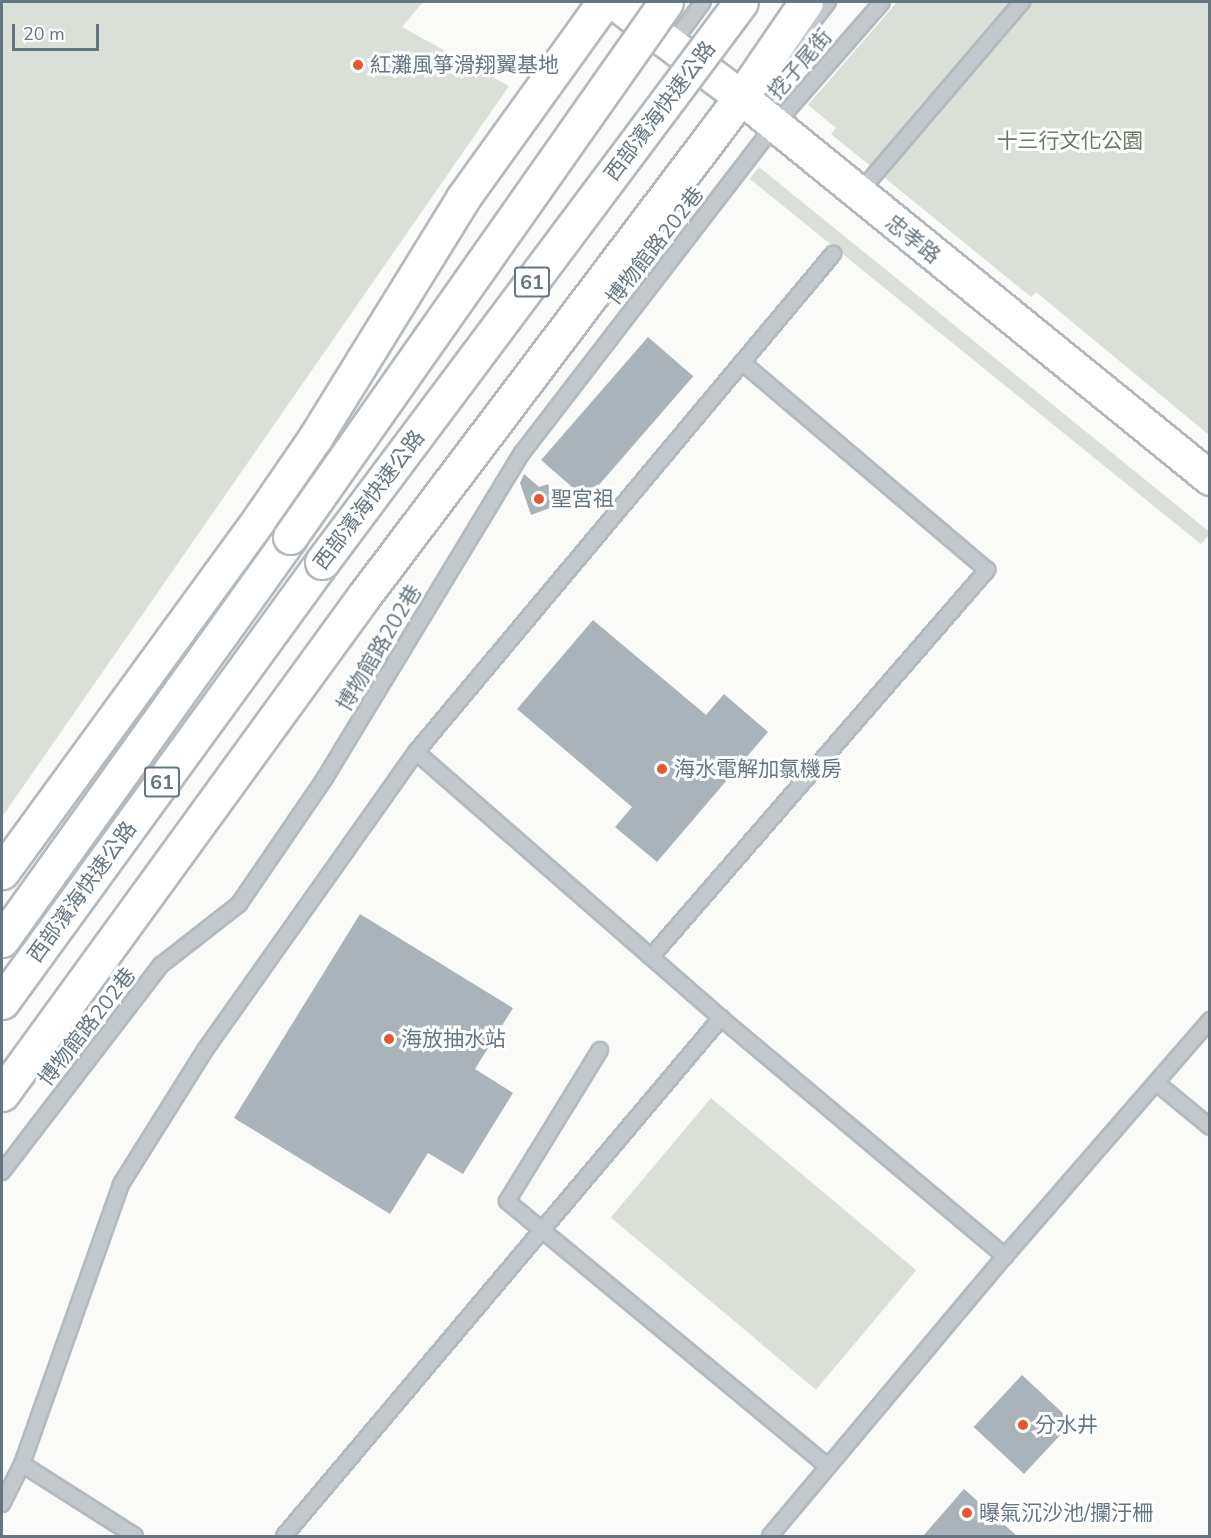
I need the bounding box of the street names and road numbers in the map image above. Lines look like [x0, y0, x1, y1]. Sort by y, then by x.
street label: 挖子尾街 [763, 24, 837, 104]
street label: 西部濱海快速公路 [599, 36, 721, 186]
street label: 博物館路202巷 [601, 182, 709, 310]
street label: 忠孝路 [881, 209, 945, 269]
road number: 61 [514, 265, 550, 299]
street label: 西部濱海快速公路 [308, 425, 430, 575]
street label: 博物館路202巷 [331, 580, 427, 716]
road number: 61 [144, 765, 180, 799]
street label: 西部濱海快速公路 [22, 817, 142, 967]
street label: 博物館路202巷 [33, 963, 141, 1091]

